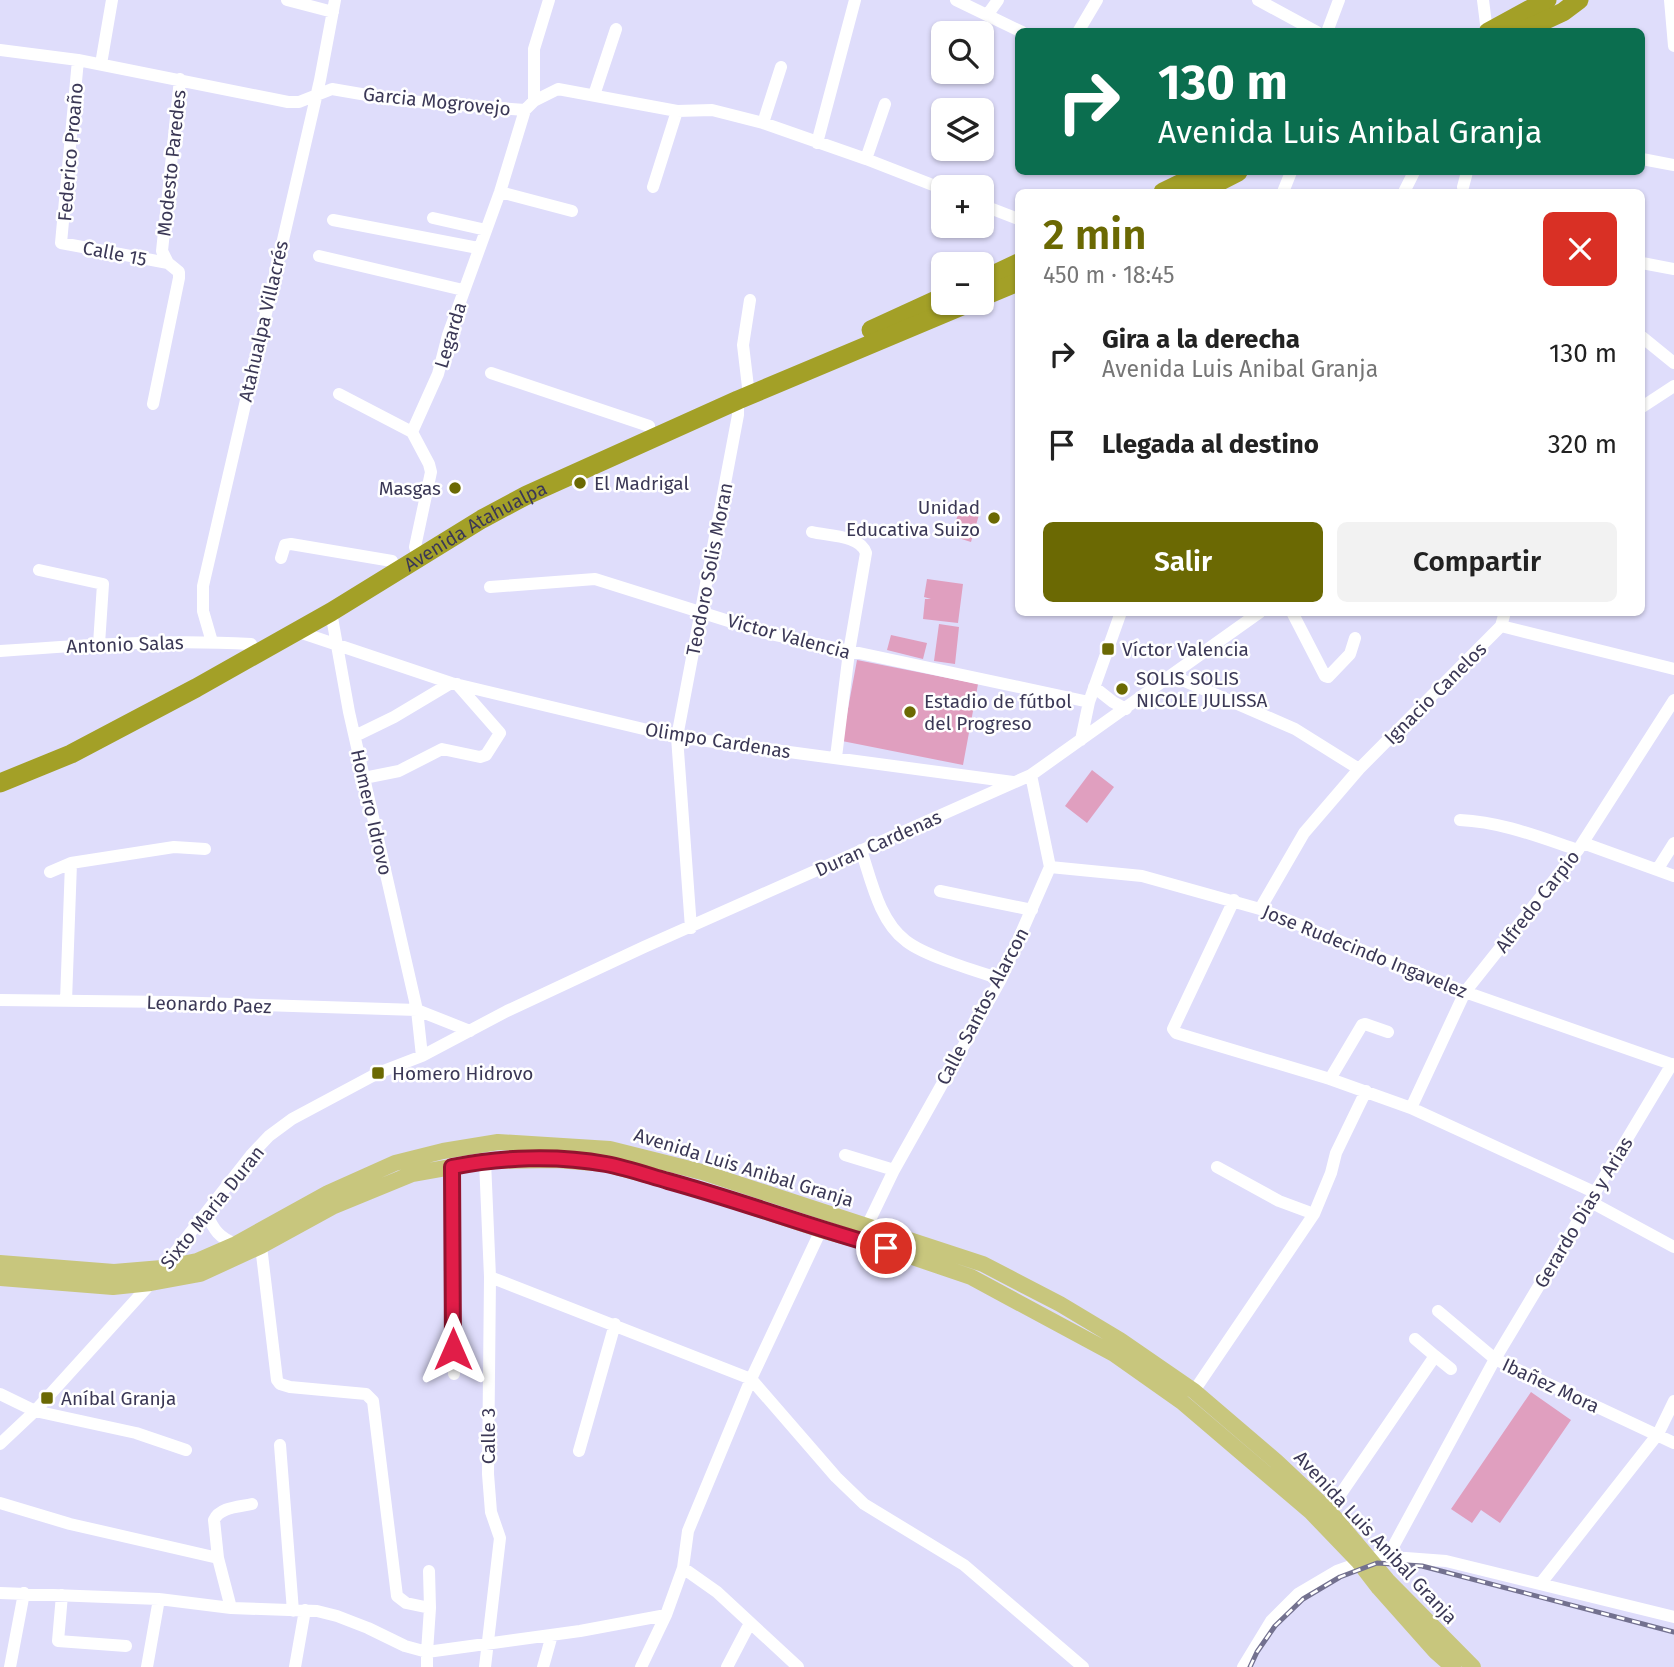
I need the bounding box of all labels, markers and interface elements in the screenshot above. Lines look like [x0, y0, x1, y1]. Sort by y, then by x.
map controls [931, 21, 994, 315]
button: search [931, 21, 994, 84]
text: 130 m [1158, 53, 1288, 112]
icon: right [1043, 56, 1134, 147]
street label: Federico Proaño [53, 82, 88, 222]
street label: Garcia Mogrovejo [362, 82, 512, 121]
street label: Modesto Paredes [152, 89, 191, 237]
button: layers [931, 98, 994, 161]
text: Avenida Luis Anibal Granja [1158, 113, 1542, 151]
button: + [931, 175, 994, 238]
text: 2 min [1043, 210, 1147, 260]
button: close [1543, 212, 1617, 286]
street label: Calle 15 [81, 236, 149, 271]
street label: Atahualpa Villacrés [234, 238, 293, 404]
button: − [931, 252, 994, 315]
text: 450 m · 18:45 [1043, 261, 1174, 289]
street label: Legarda [430, 299, 471, 371]
text: Gira a la derecha [1102, 324, 1300, 355]
icon: right [1043, 335, 1081, 373]
text: 130 m [1549, 338, 1617, 369]
text: Avenida Luis Anibal Granja [1102, 355, 1378, 383]
icon: arrive [1043, 426, 1081, 464]
text: Llegada al destino [1102, 429, 1319, 460]
text: 320 m [1548, 429, 1617, 460]
place label: El Madrigal [594, 472, 689, 495]
marker: El Madrigal [572, 475, 588, 491]
place label: Masgas [379, 477, 441, 500]
street label: Avenida Atahualpa [400, 477, 550, 576]
marker: Masgas [447, 480, 463, 496]
street label: Teodoro Solis Moran [681, 481, 738, 658]
place label: Unidad Educativa Suizo [846, 496, 980, 541]
marker: Unidad Educativa Suizo [986, 510, 1002, 526]
button: Salir [1043, 522, 1323, 602]
button: Compartir [1337, 522, 1617, 602]
street label: Victor Valencia [725, 609, 853, 664]
street label: Antonio Salas [66, 631, 184, 658]
street label: Ignacio Canelos [1379, 637, 1491, 749]
place label: Víctor Valencia [1122, 638, 1249, 661]
marker: Víctor Valencia [1100, 641, 1116, 657]
place label: SOLIS SOLIS NICOLE JULISSA [1136, 667, 1267, 712]
marker: SOLIS SOLIS NICOLE JULISSA [1114, 681, 1130, 697]
place label: Estadio de fútbol del Progreso [924, 690, 1072, 735]
marker: Estadio de fútbol del Progreso [902, 704, 918, 720]
street label: Olimpo Cardenas [643, 718, 793, 763]
street label: Homero Idrovo [346, 747, 397, 877]
street label: Duran Cardenas [811, 805, 945, 882]
street label: Alfredo Carpio [1490, 846, 1584, 957]
street label: Jose Rudecindo Ingavelez [1259, 900, 1470, 1003]
street label: Calle Santos Alarcon [931, 924, 1034, 1089]
street label: Leonardo Paez [146, 991, 272, 1018]
place label: Homero Hidrovo [392, 1062, 533, 1085]
marker: Homero Hidrovo [370, 1065, 386, 1081]
street label: Avenida Luis Anibal Granja [631, 1123, 856, 1212]
street label: Gerardo Dias y Arias [1529, 1132, 1638, 1292]
street label: Sixto Maria Duran [156, 1141, 269, 1274]
pin [856, 1218, 916, 1278]
icon: arrive [867, 1229, 905, 1267]
position arrow [416, 1312, 490, 1386]
street label: Ibañez Mora [1499, 1353, 1603, 1418]
place label: Aníbal Granja [61, 1387, 176, 1410]
marker: Aníbal Granja [39, 1390, 55, 1406]
street label: Calle 3 [477, 1408, 500, 1464]
street label: Avenida Luis Anibal Granja [1289, 1446, 1462, 1629]

